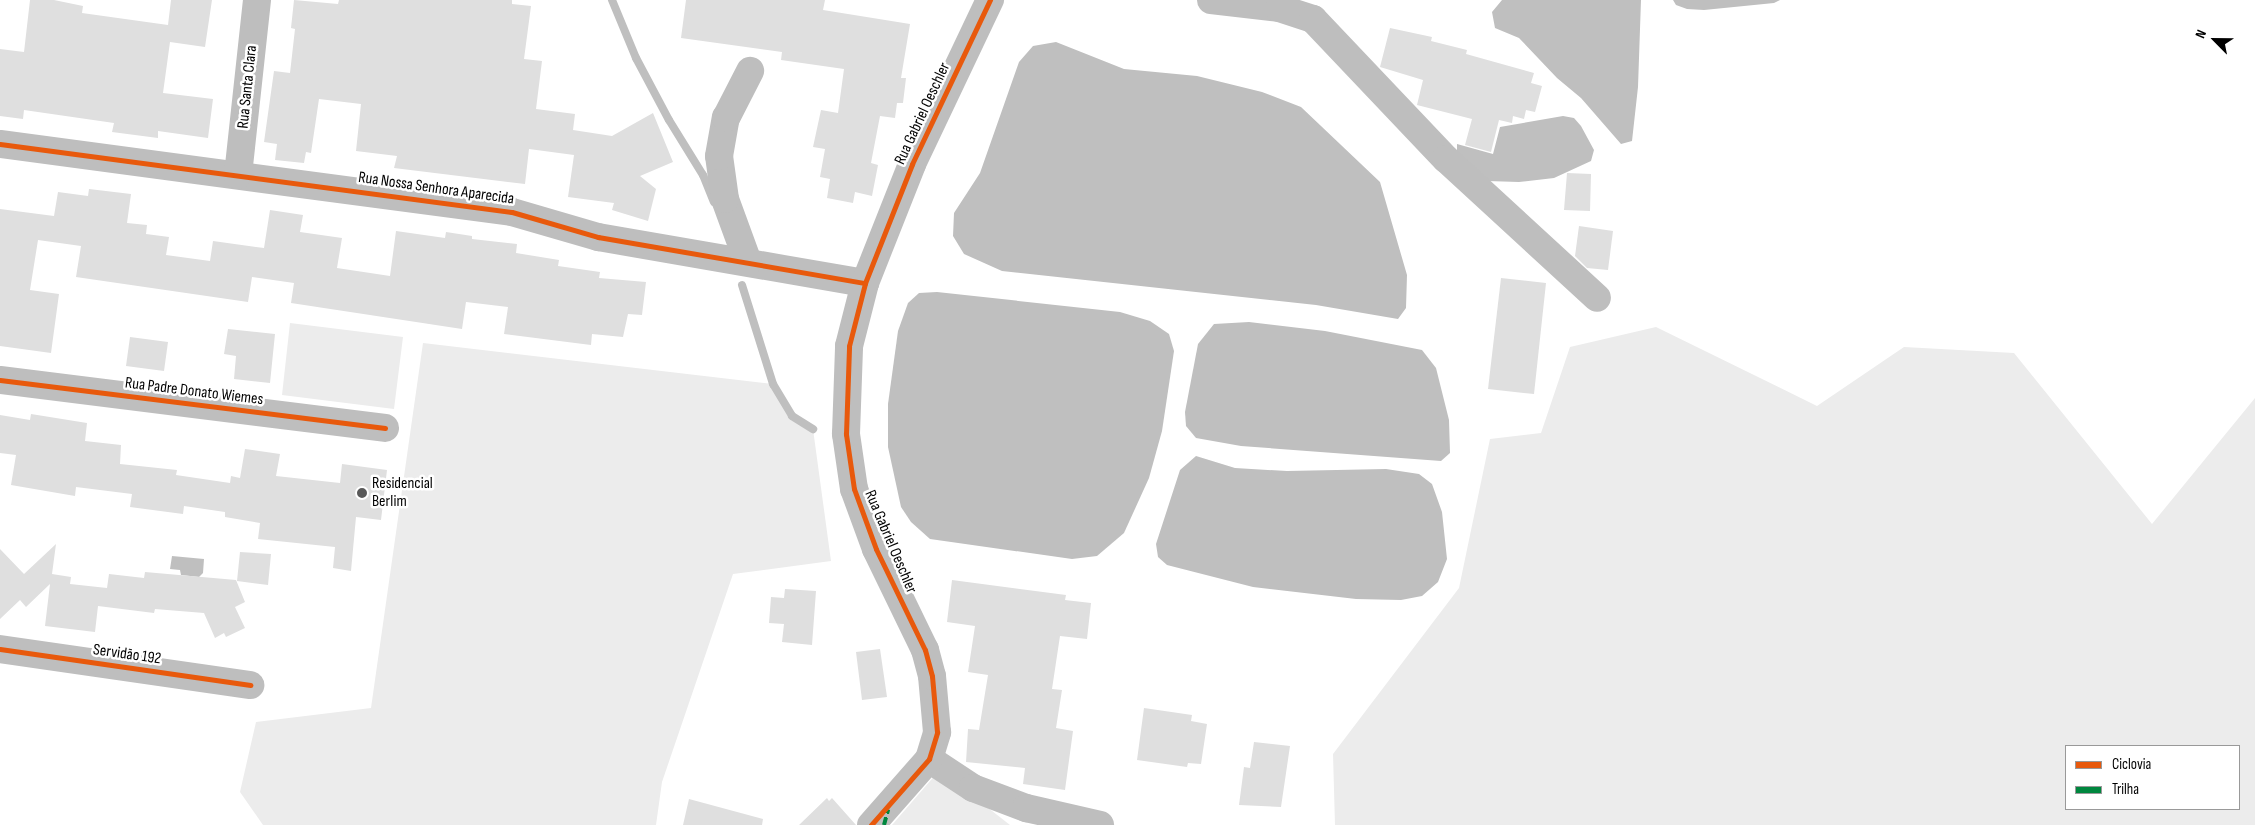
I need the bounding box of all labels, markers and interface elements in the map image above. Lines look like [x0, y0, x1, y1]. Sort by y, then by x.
north arrow [2190, 15, 2240, 65]
text: N [2191, 27, 2210, 41]
street label: Rua Santa Clara [234, 44, 262, 130]
street label: Rua Gabriel Oeschler [891, 60, 955, 168]
street label: Rua Nossa Senhora Aparecida [357, 169, 515, 209]
street label: Rua Padre Donato Wiemes [124, 374, 264, 410]
place label: Residencial Berlim [372, 474, 433, 512]
marker: Residencial Berlim [356, 487, 368, 499]
street label: Rua Gabriel Oeschler [860, 487, 920, 597]
street label: Servidão 192 [92, 641, 162, 669]
legend [2065, 745, 2240, 810]
text: Ciclovia [2112, 755, 2151, 774]
text: Trilha [2112, 780, 2139, 799]

